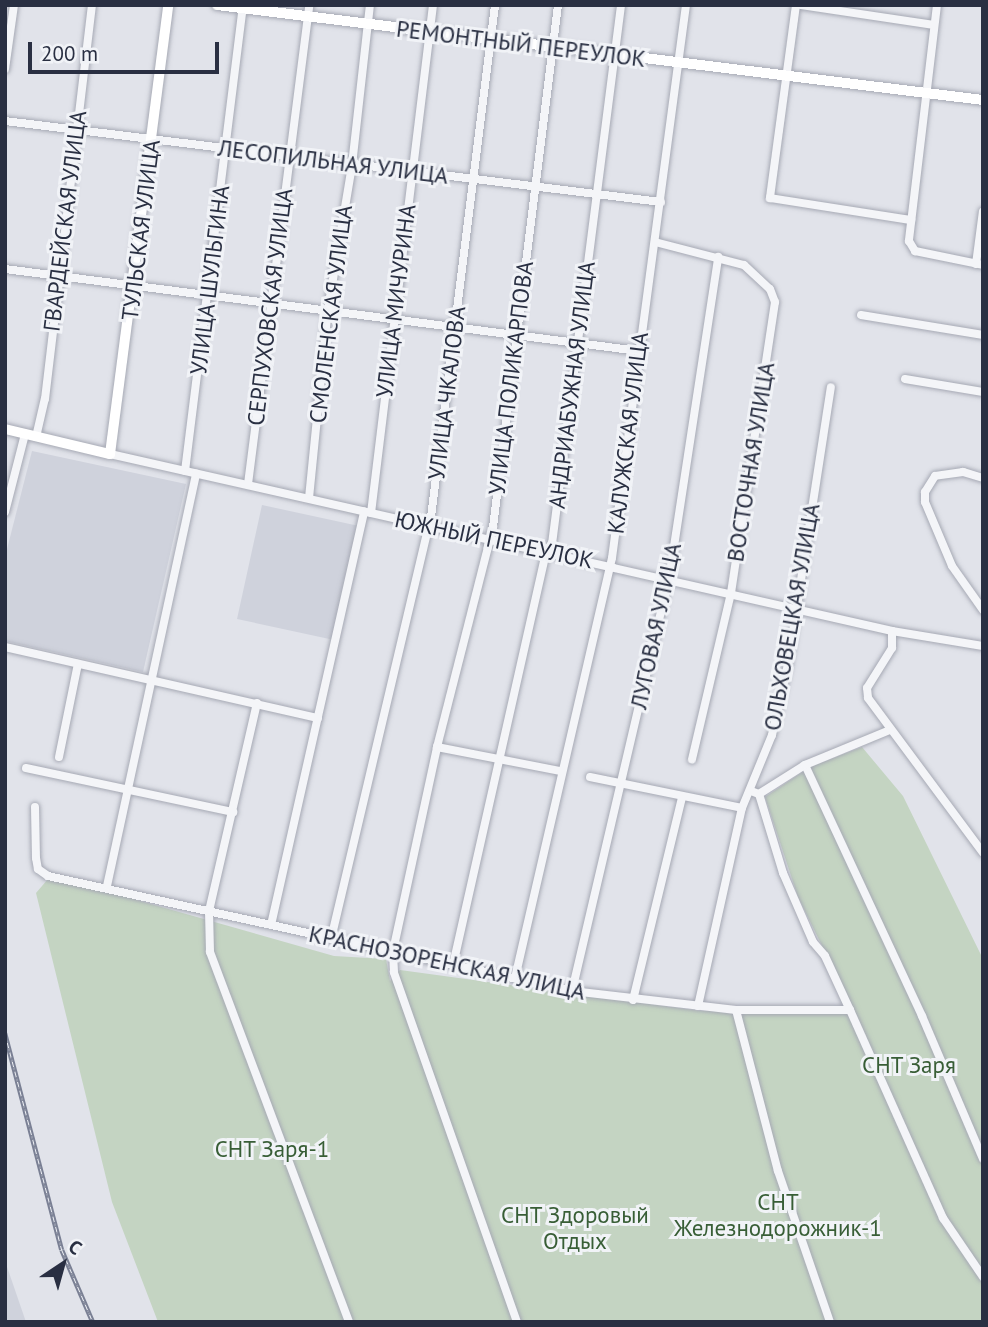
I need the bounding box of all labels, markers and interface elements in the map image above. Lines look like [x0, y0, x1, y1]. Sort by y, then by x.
street label: РЕМОНТНЫЙ ПЕРЕУЛОК [395, 15, 647, 73]
scale bar [32, 28, 222, 72]
text: 200 m [41, 40, 98, 67]
street label: ГВАРДЕЙСКАЯ УЛИЦА [38, 109, 92, 333]
street label: ЛЕСОПИЛЬНАЯ УЛИЦА [216, 134, 450, 190]
street label: ТУЛЬСКАЯ УЛИЦА [116, 138, 166, 322]
street label: УЛИЦА ШУЛЬГИНА [185, 183, 235, 377]
street label: СЕРПУХОВСКАЯ УЛИЦА [242, 186, 298, 428]
street label: УЛИЦА МИЧУРИНА [370, 202, 422, 400]
street label: СМОЛЕНСКАЯ УЛИЦА [304, 203, 358, 425]
street label: УЛИЦА ПОЛИКАРПОВА [483, 259, 539, 497]
street label: АНДРИАБУЖНАЯ УЛИЦА [543, 259, 601, 511]
street label: УЛИЦА ЧКАЛОВА [423, 304, 471, 482]
street label: КАЛУЖСКАЯ УЛИЦА [602, 330, 654, 536]
street label: ВОСТОЧНАЯ УЛИЦА [722, 360, 780, 564]
street label: ОЛЬХОВЕЦКАЯ УЛИЦА [758, 501, 826, 733]
street label: ЮЖНЫЙ ПЕРЕУЛОК [392, 505, 596, 575]
street label: ЛУГОВАЯ УЛИЦА [625, 540, 687, 712]
street label: КРАСНОЗОРЕНСКАЯ УЛИЦА [306, 920, 588, 1006]
park label: СНТ Заря [862, 1051, 956, 1079]
park label: СНТ Заря-1 [214, 1135, 330, 1163]
park label: СНТ Железнодорожник-1 [674, 1188, 882, 1242]
park label: СНТ Здоровый Отдых [501, 1201, 649, 1255]
north arrow [28, 1229, 98, 1299]
text: С [64, 1234, 87, 1260]

